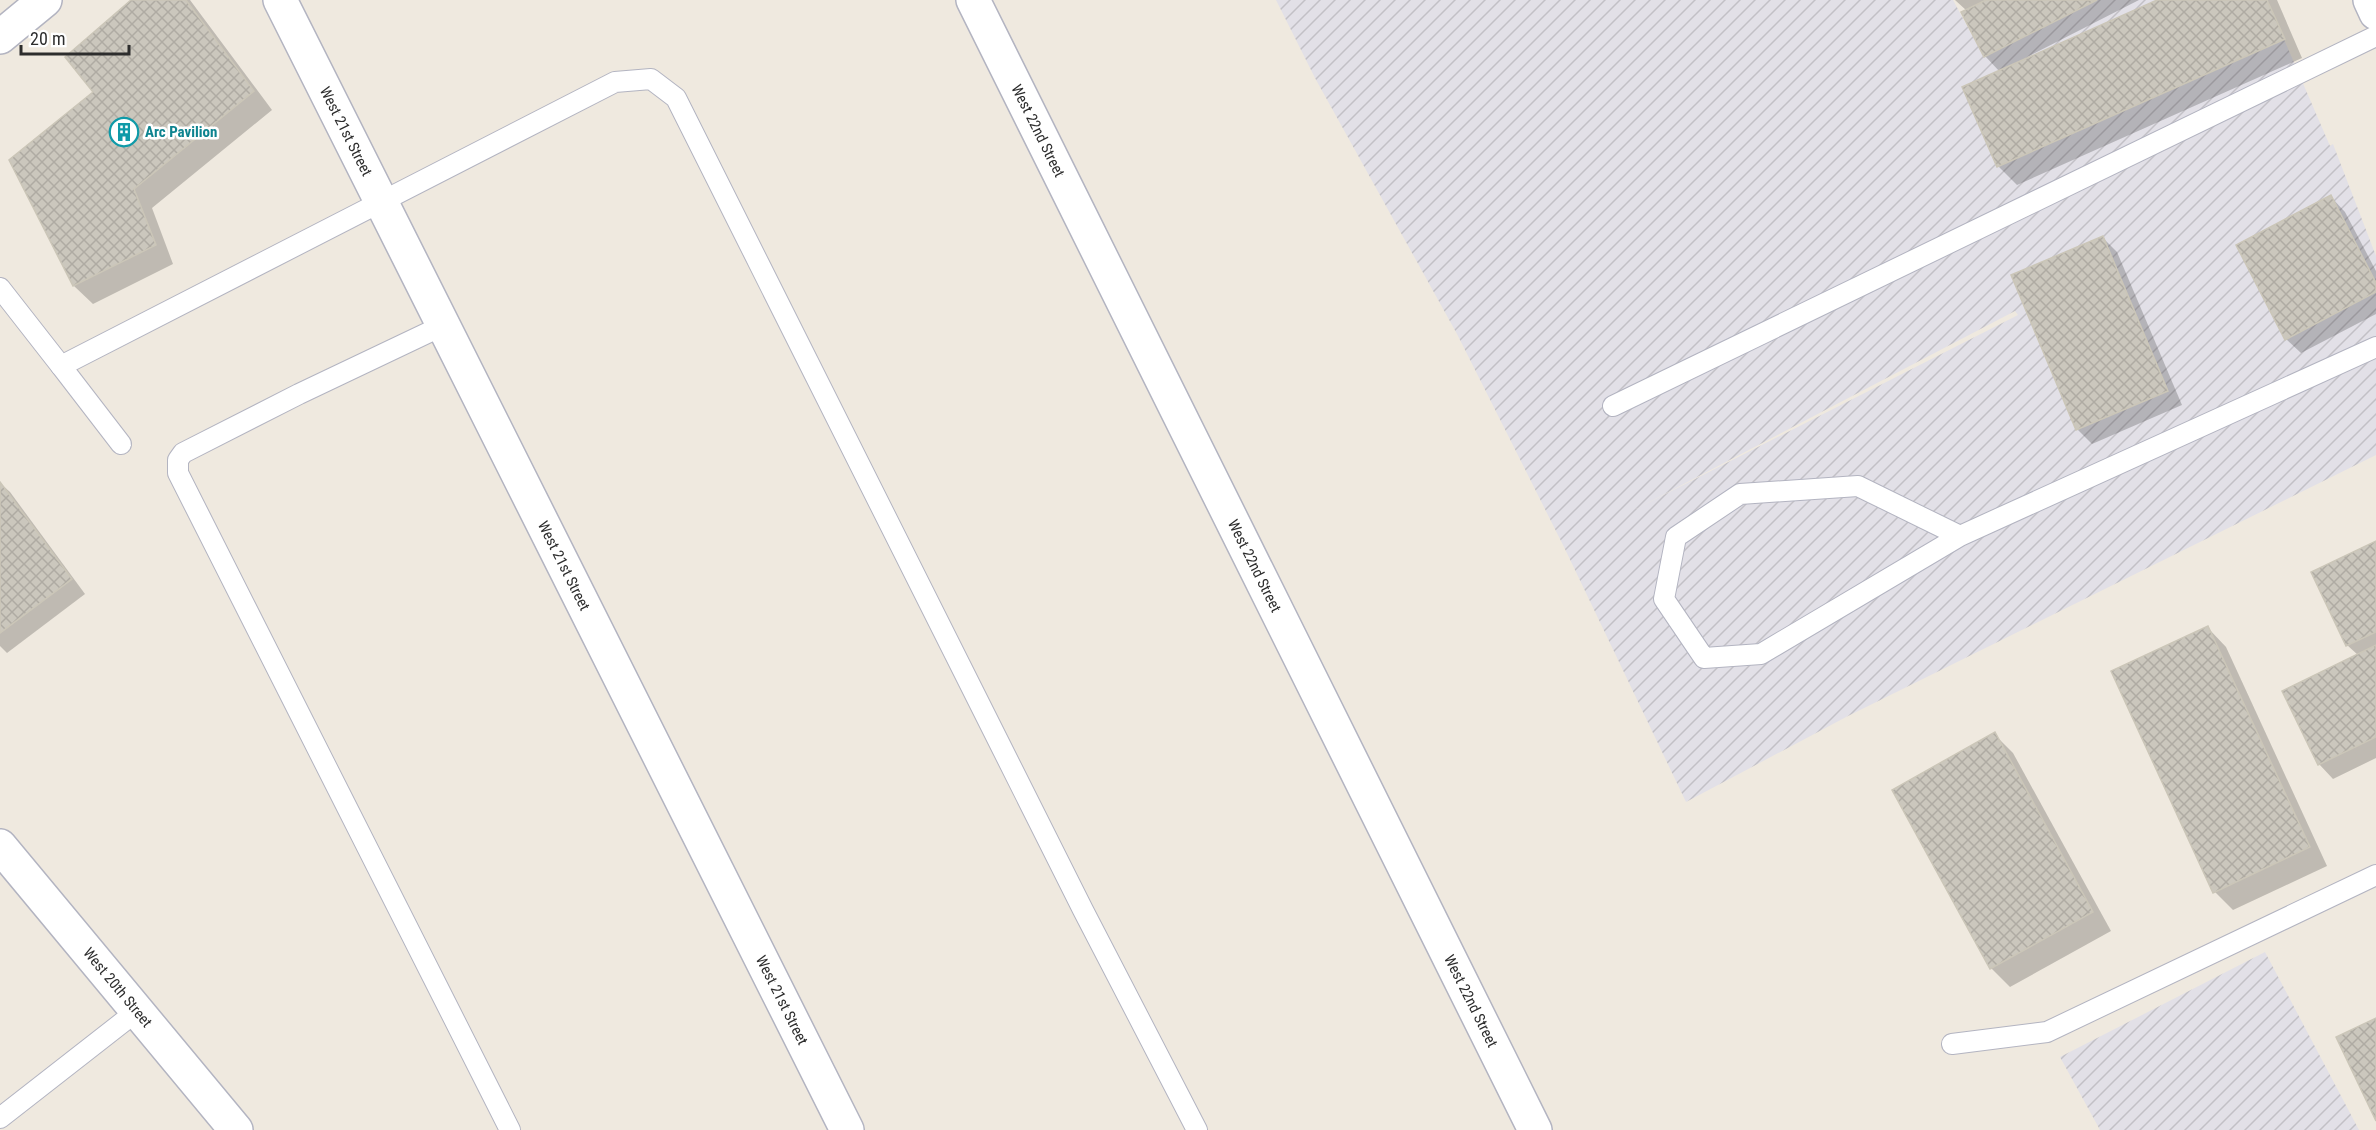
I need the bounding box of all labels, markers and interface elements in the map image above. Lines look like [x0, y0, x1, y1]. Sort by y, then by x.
scale bar [21, 18, 129, 56]
text: 20 m [30, 28, 65, 49]
street label: West 22nd Street [1007, 81, 1069, 180]
street label: West 21st Street [316, 84, 376, 179]
building icon: Arc Pavilion [108, 116, 140, 148]
place label: Arc Pavilion [145, 123, 217, 141]
street label: West 22nd Street [1224, 517, 1285, 615]
street label: West 21st Street [534, 518, 594, 613]
street label: West 20th Street [79, 944, 156, 1031]
street label: West 21st Street [752, 952, 812, 1048]
street label: West 22nd Street [1440, 952, 1501, 1050]

